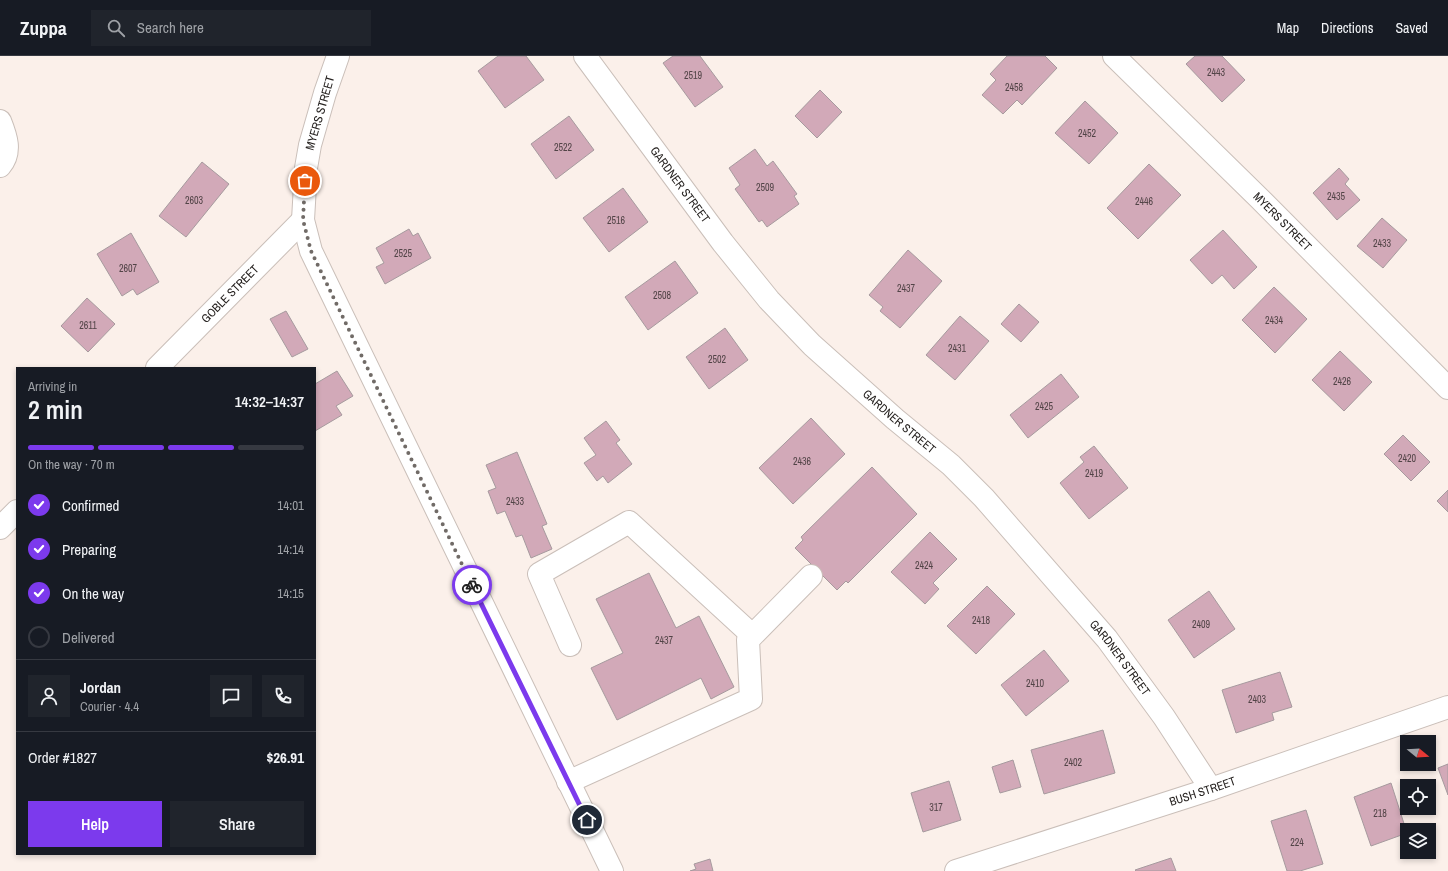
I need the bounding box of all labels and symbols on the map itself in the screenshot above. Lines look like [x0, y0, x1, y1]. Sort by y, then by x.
house number: 2443 [1207, 66, 1226, 79]
house number: 2519 [684, 69, 703, 82]
street label: MYERS STREET [302, 74, 338, 152]
house number: 2458 [1005, 81, 1024, 94]
house number: 2452 [1078, 127, 1097, 140]
house number: 2522 [554, 141, 573, 154]
street label: GARDNER STREET [647, 143, 713, 226]
pin [288, 164, 322, 198]
house number: 2509 [756, 181, 775, 194]
street label: MYERS STREET [1250, 189, 1315, 254]
house number: 2435 [1327, 190, 1346, 203]
house number: 2603 [185, 194, 204, 207]
house number: 2446 [1135, 195, 1154, 208]
house number: 2516 [607, 214, 626, 227]
house number: 2433 [1373, 237, 1392, 250]
house number: 2525 [394, 247, 413, 260]
street label: GOBLE STREET [198, 261, 262, 326]
house number: 2607 [119, 262, 138, 275]
house number: 2437 [897, 282, 916, 295]
house number: 2508 [653, 289, 672, 302]
house number: 2434 [1265, 314, 1284, 327]
house number: 2611 [79, 319, 97, 332]
house number: 2431 [948, 342, 967, 355]
house number: 2502 [708, 353, 727, 366]
house number: 2426 [1333, 375, 1352, 388]
street label: GARDNER STREET [859, 386, 939, 457]
house number: 2425 [1035, 400, 1054, 413]
house number: 2420 [1398, 452, 1417, 465]
house number: 2436 [793, 455, 812, 468]
house number: 2419 [1085, 467, 1104, 480]
house number: 2433 [506, 495, 525, 508]
house number: 2424 [915, 559, 934, 572]
courier [452, 565, 492, 605]
house number: 2418 [972, 614, 991, 627]
street label: GARDNER STREET [1086, 617, 1154, 699]
house number: 2409 [1192, 618, 1211, 631]
house number: 2437 [655, 634, 674, 647]
house number: 2410 [1026, 677, 1045, 690]
house number: 2403 [1248, 693, 1267, 706]
north arrow [1400, 735, 1436, 771]
house number: 2402 [1064, 756, 1083, 769]
street label: BUSH STREET [1167, 773, 1238, 810]
house number: 317 [929, 801, 943, 814]
pin [570, 803, 604, 837]
house number: 218 [1373, 807, 1387, 820]
house number: 224 [1290, 836, 1304, 849]

